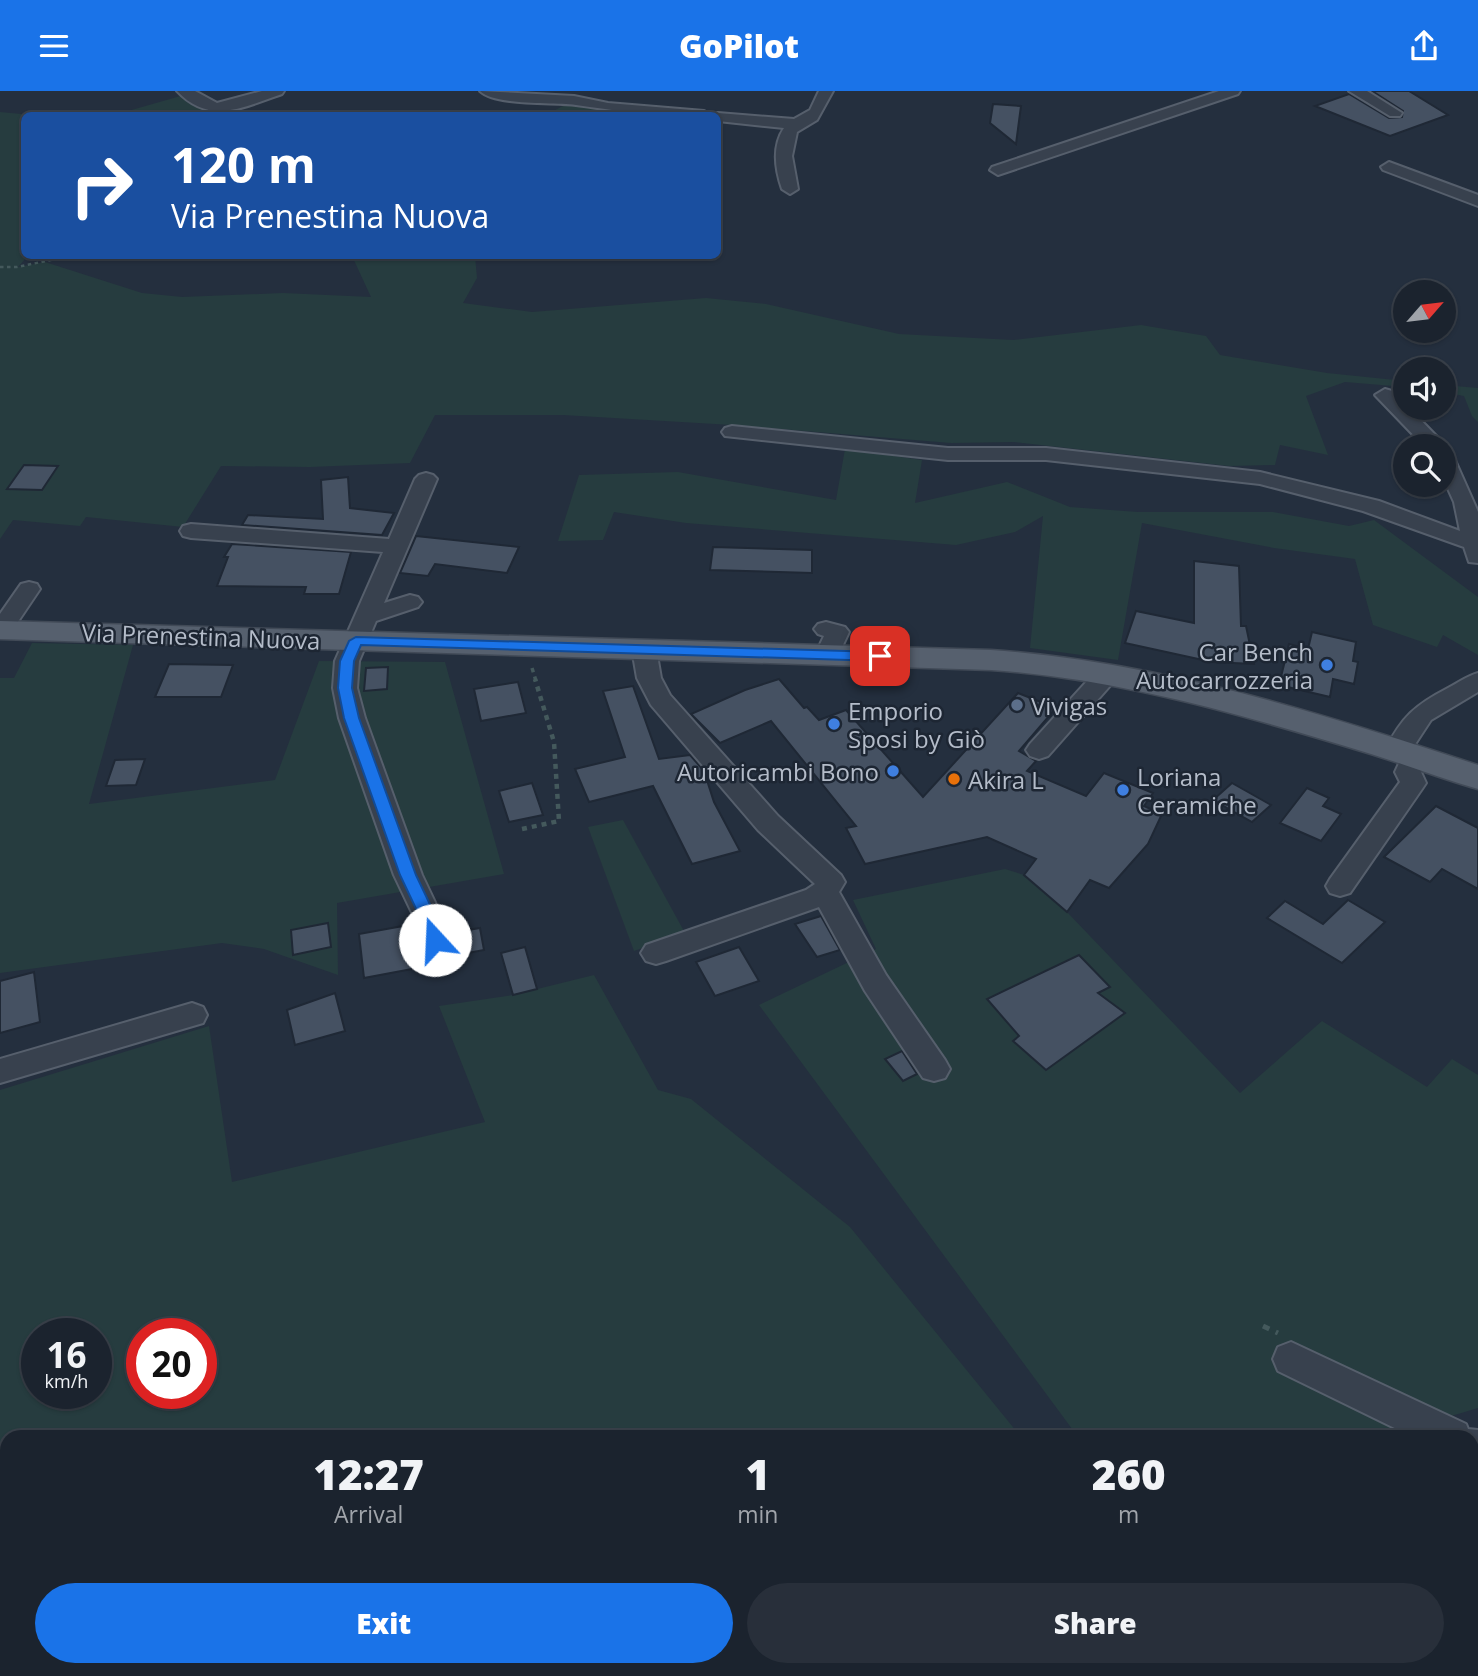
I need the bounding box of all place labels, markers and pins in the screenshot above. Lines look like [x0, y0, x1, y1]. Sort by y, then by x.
pin [850, 626, 910, 686]
place label: Car Bench Autocarrozzeria [1136, 635, 1313, 696]
marker: Car Bench Autocarrozzeria [1319, 657, 1335, 673]
place label: Vivigas [1031, 689, 1107, 722]
place label: Emporio Sposi by Giò [848, 694, 985, 755]
marker: Vivigas [1009, 697, 1025, 713]
marker: Emporio Sposi by Giò [826, 716, 842, 732]
place label: Autoricambi Bono [677, 755, 879, 788]
place label: Loriana Ceramiche [1137, 760, 1257, 821]
marker: Autoricambi Bono [885, 763, 901, 779]
place label: Akira L [968, 763, 1044, 796]
marker: Akira L [946, 771, 962, 787]
marker: Loriana Ceramiche [1115, 782, 1131, 798]

